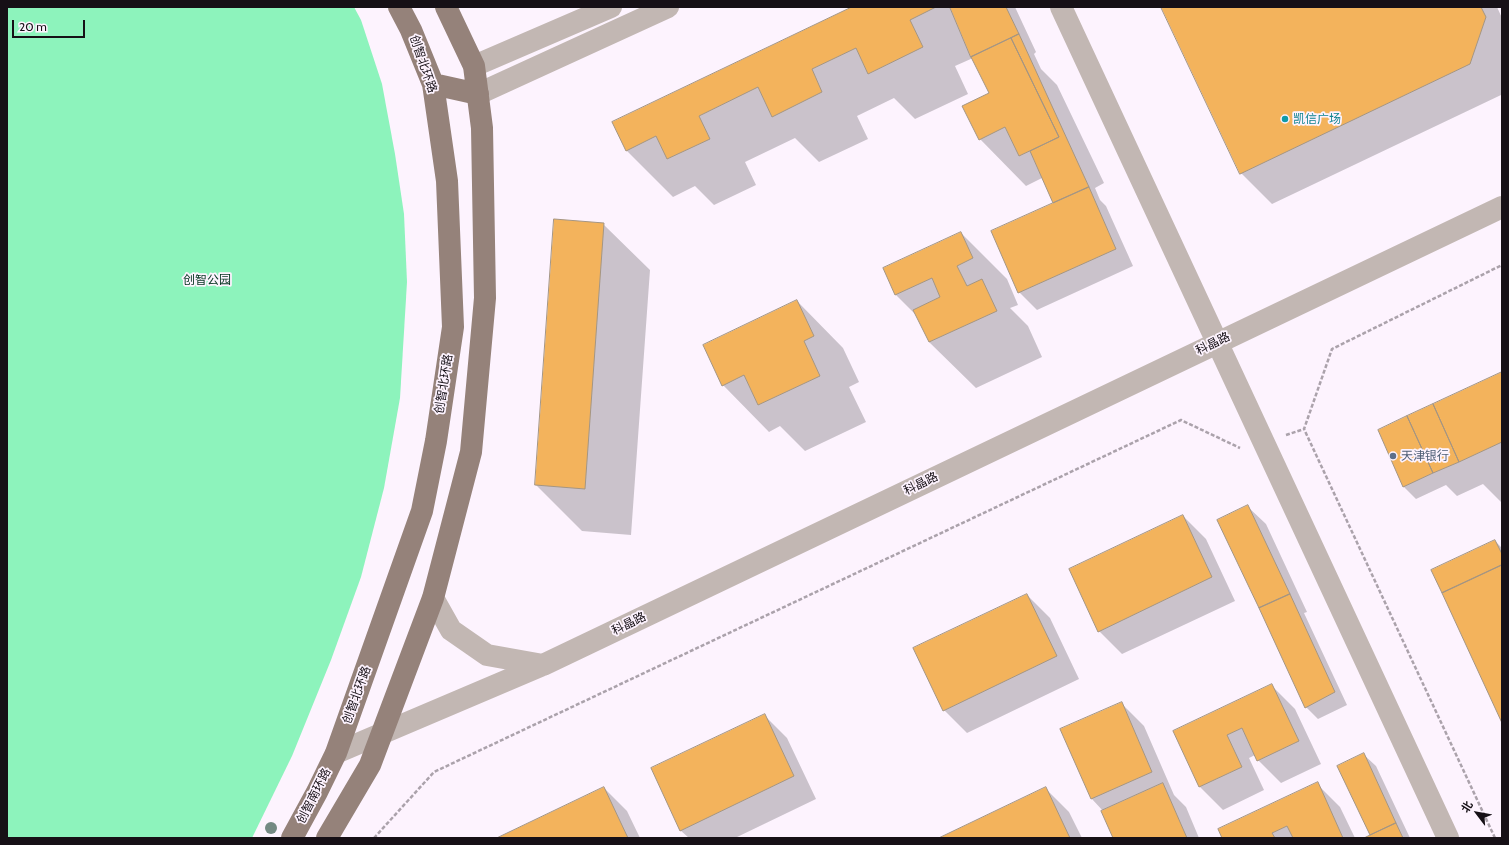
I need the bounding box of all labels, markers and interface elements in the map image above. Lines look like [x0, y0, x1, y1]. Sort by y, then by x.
scale bar [14, 12, 87, 38]
text: 20 m [19, 19, 47, 34]
street label: 创智北环路 [406, 33, 440, 95]
place label: 凯信广场 [1293, 112, 1341, 126]
marker: 凯信广场 [1280, 114, 1290, 124]
park label: 创智公园 [183, 273, 231, 287]
street label: 科晶路 [1194, 330, 1232, 358]
street label: 创智北环路 [432, 353, 456, 415]
place label: 天津银行 [1401, 449, 1449, 463]
marker: 天津银行 [1388, 451, 1398, 461]
street label: 科晶路 [902, 470, 940, 498]
street label: 科晶路 [610, 610, 648, 638]
street label: 创智北环路 [340, 664, 374, 726]
street label: 创智南环路 [294, 766, 334, 826]
north arrow [1457, 793, 1497, 833]
text: 北 [1458, 798, 1476, 815]

